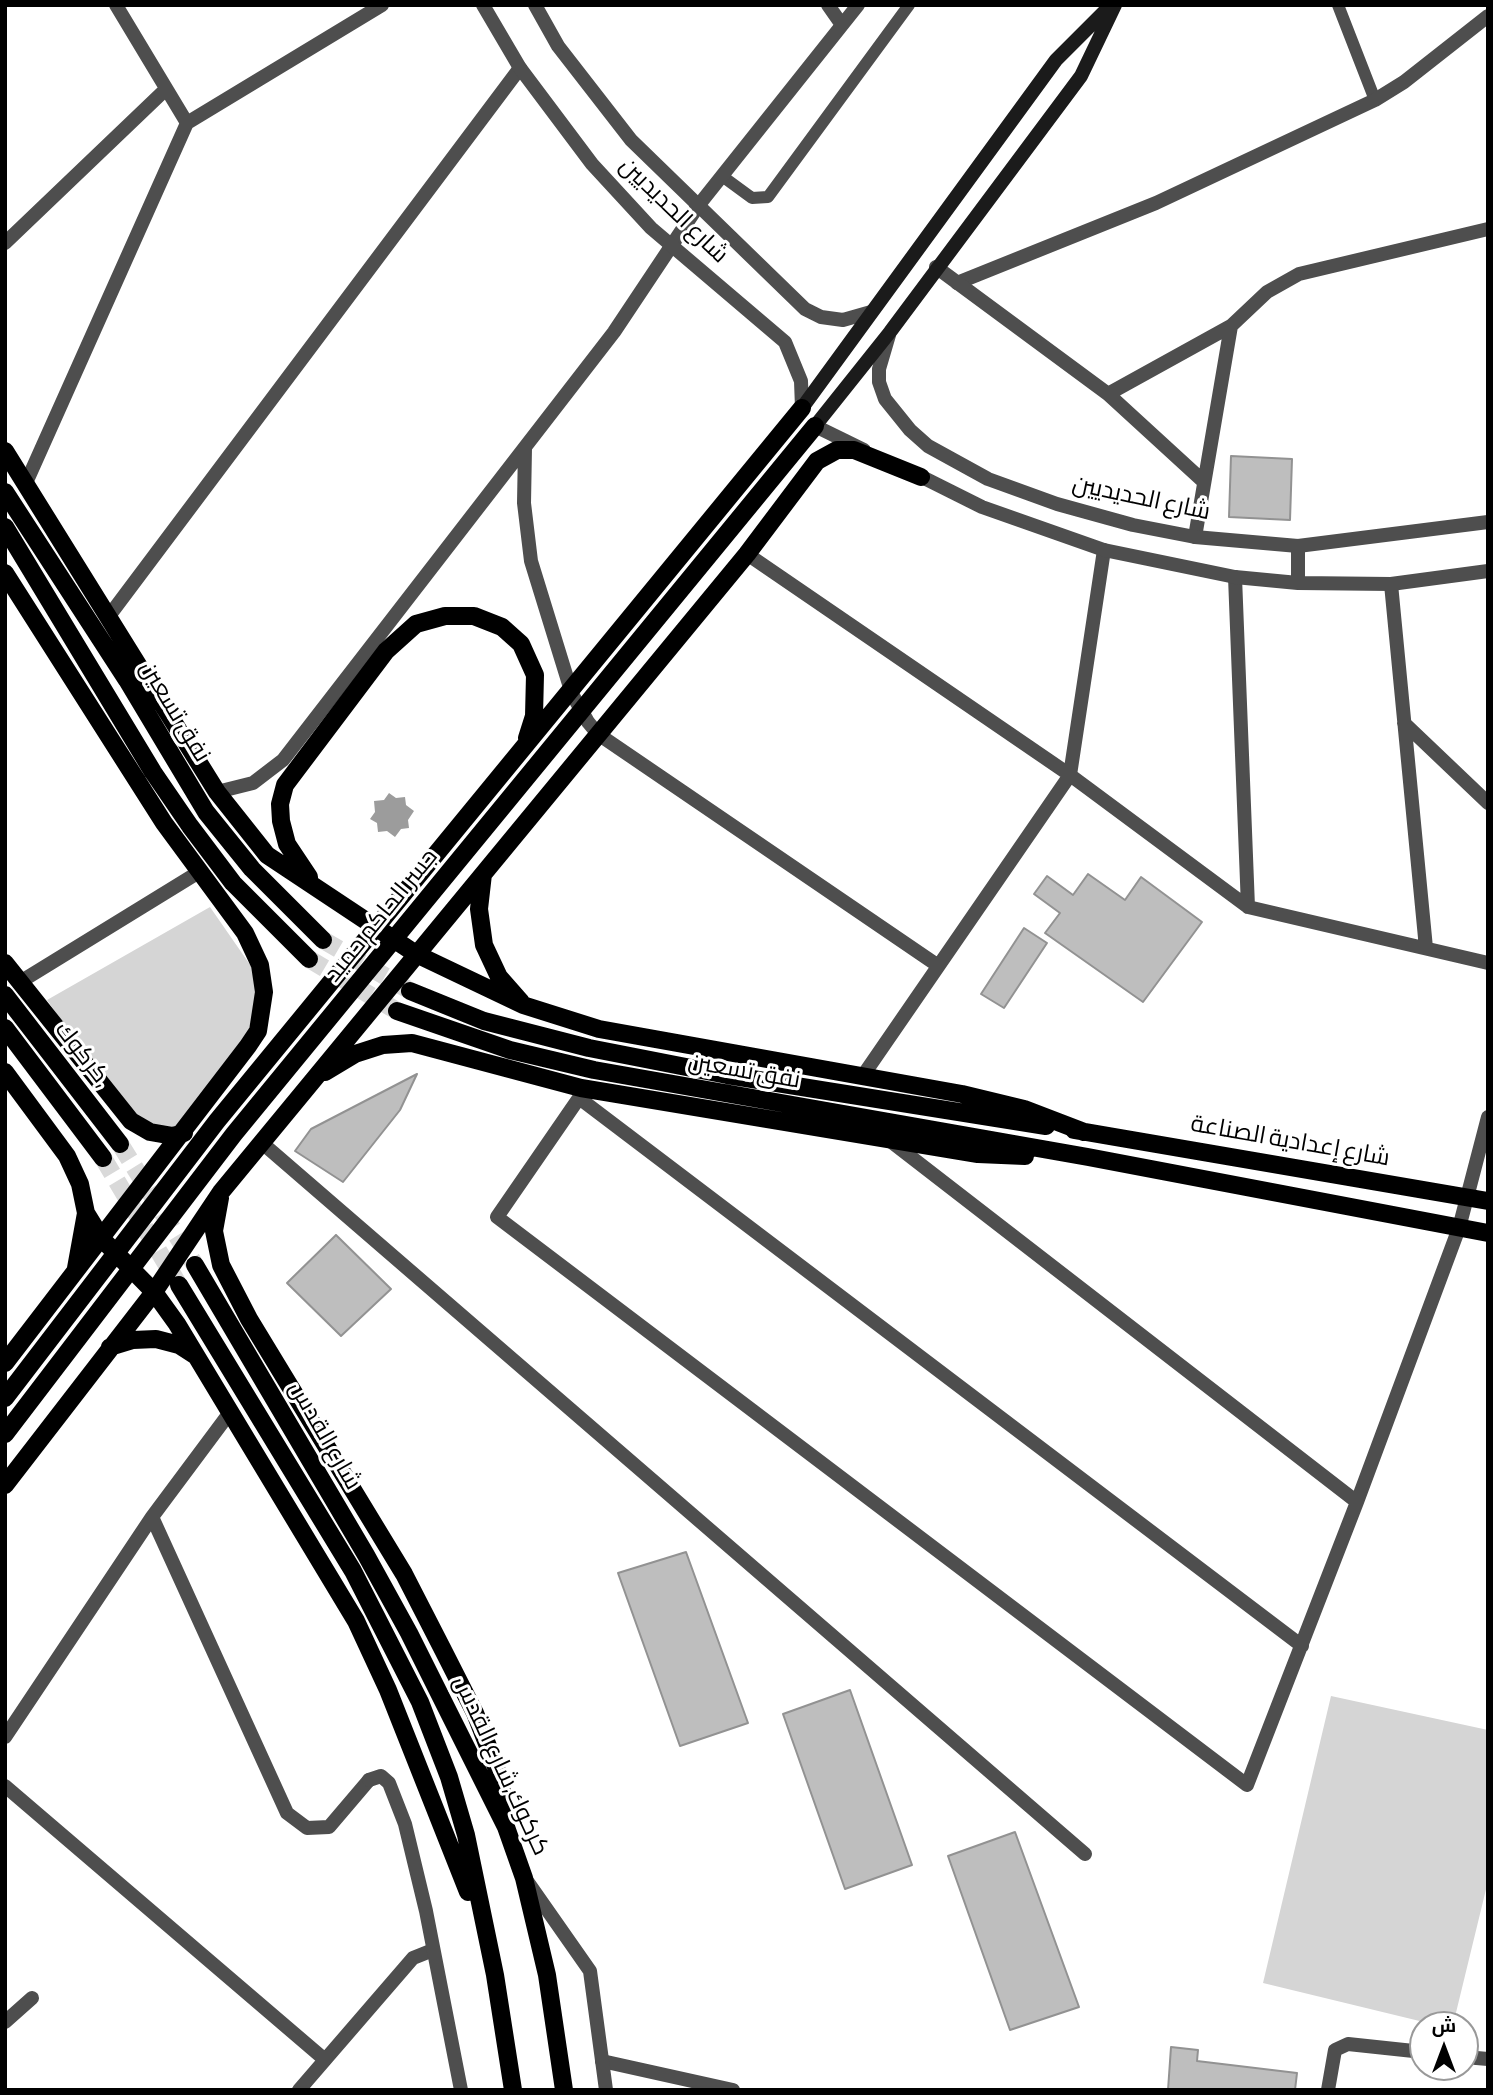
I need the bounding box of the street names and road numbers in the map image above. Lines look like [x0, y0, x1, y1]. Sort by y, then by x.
street label: شارع الحديديين [613, 152, 733, 270]
street label: شارع الحديديين [1069, 470, 1213, 528]
street label: نفق تسعين [133, 656, 215, 768]
street label: جسر الحاكم حميد [319, 844, 445, 988]
street label: كركوك, [48, 1017, 116, 1093]
street label: نفق تسعين [686, 1048, 802, 1096]
street label: شارع إعدادية الصناعة [1188, 1110, 1392, 1174]
street label: شارع القدس [281, 1377, 367, 1495]
street label: كركوك,شارع القدس [446, 1672, 554, 1860]

